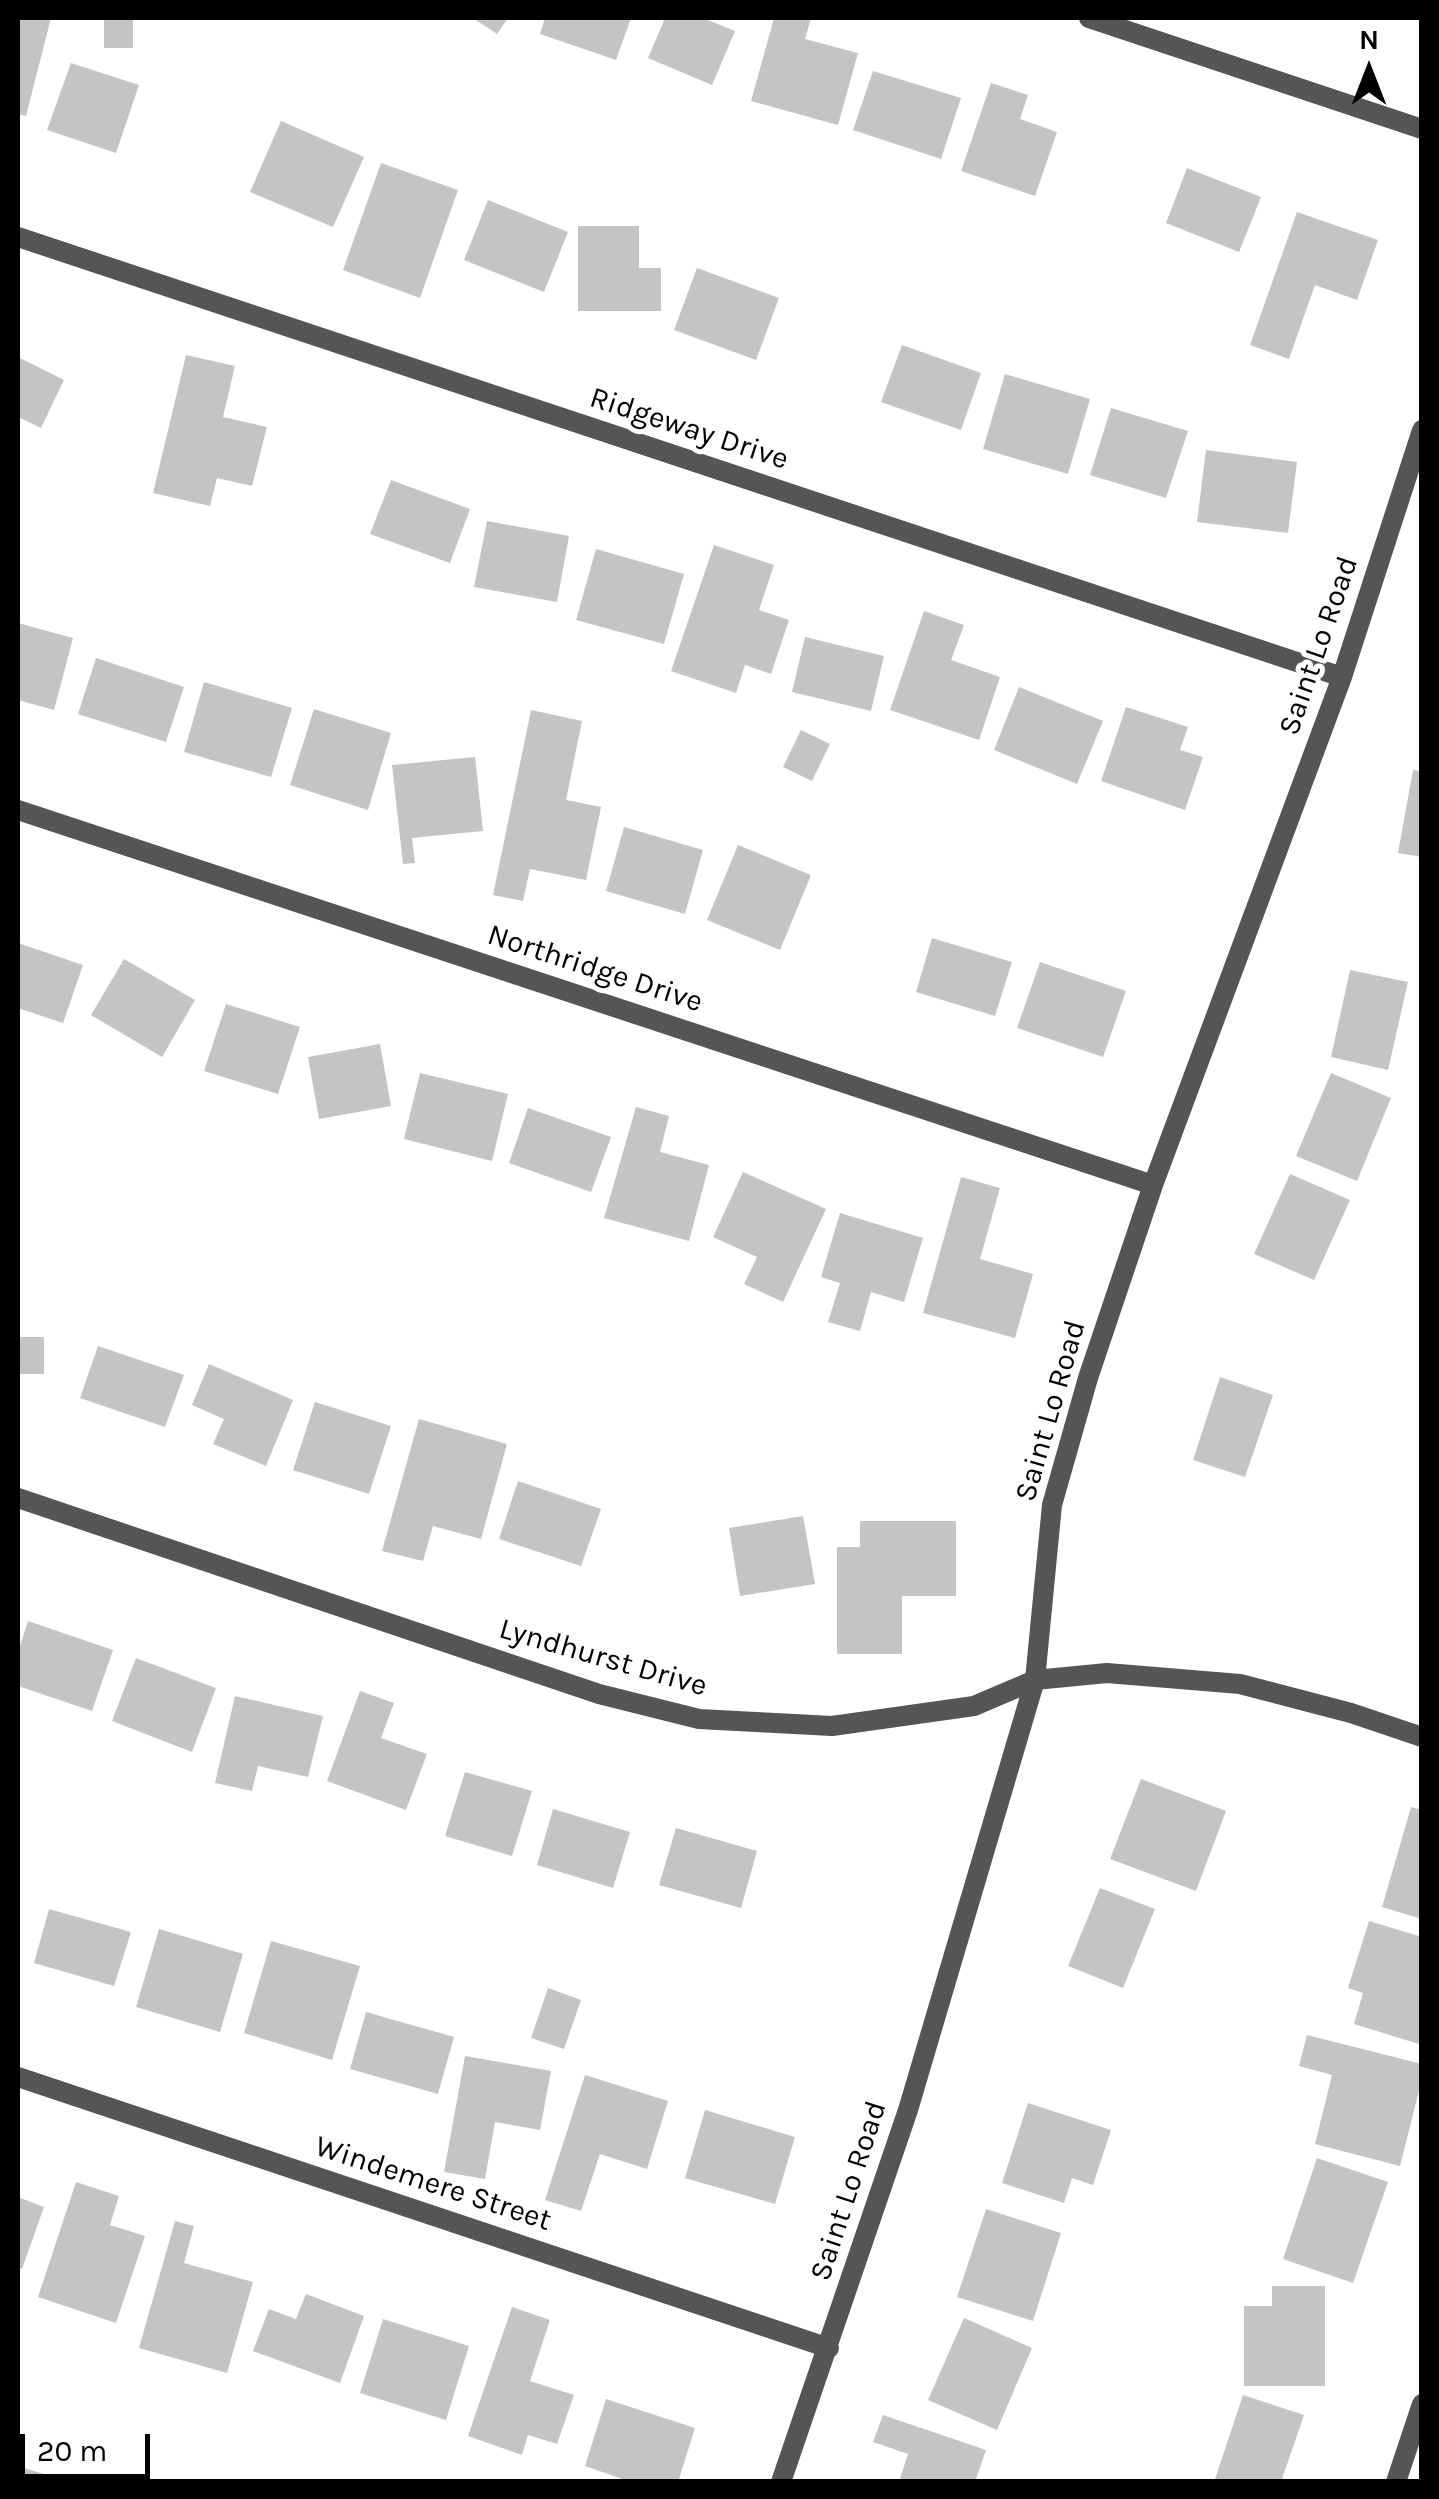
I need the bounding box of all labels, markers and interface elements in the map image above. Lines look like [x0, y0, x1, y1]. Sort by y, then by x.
north arrow [1319, 20, 1419, 120]
text: N [1359, 23, 1379, 56]
street label: Ridgeway Drive [585, 380, 793, 478]
street label: Saint Lo Road [1272, 552, 1366, 740]
street label: Northridge Drive [483, 917, 707, 1021]
street label: Saint Lo Road [1008, 1316, 1094, 1506]
street label: Lyndhurst Drive [495, 1611, 711, 1705]
street label: Saint Lo Road [803, 2097, 895, 2285]
street label: Windemere Street [310, 2129, 556, 2239]
scale bar [25, 2414, 155, 2476]
text: 20 m [37, 2433, 107, 2469]

